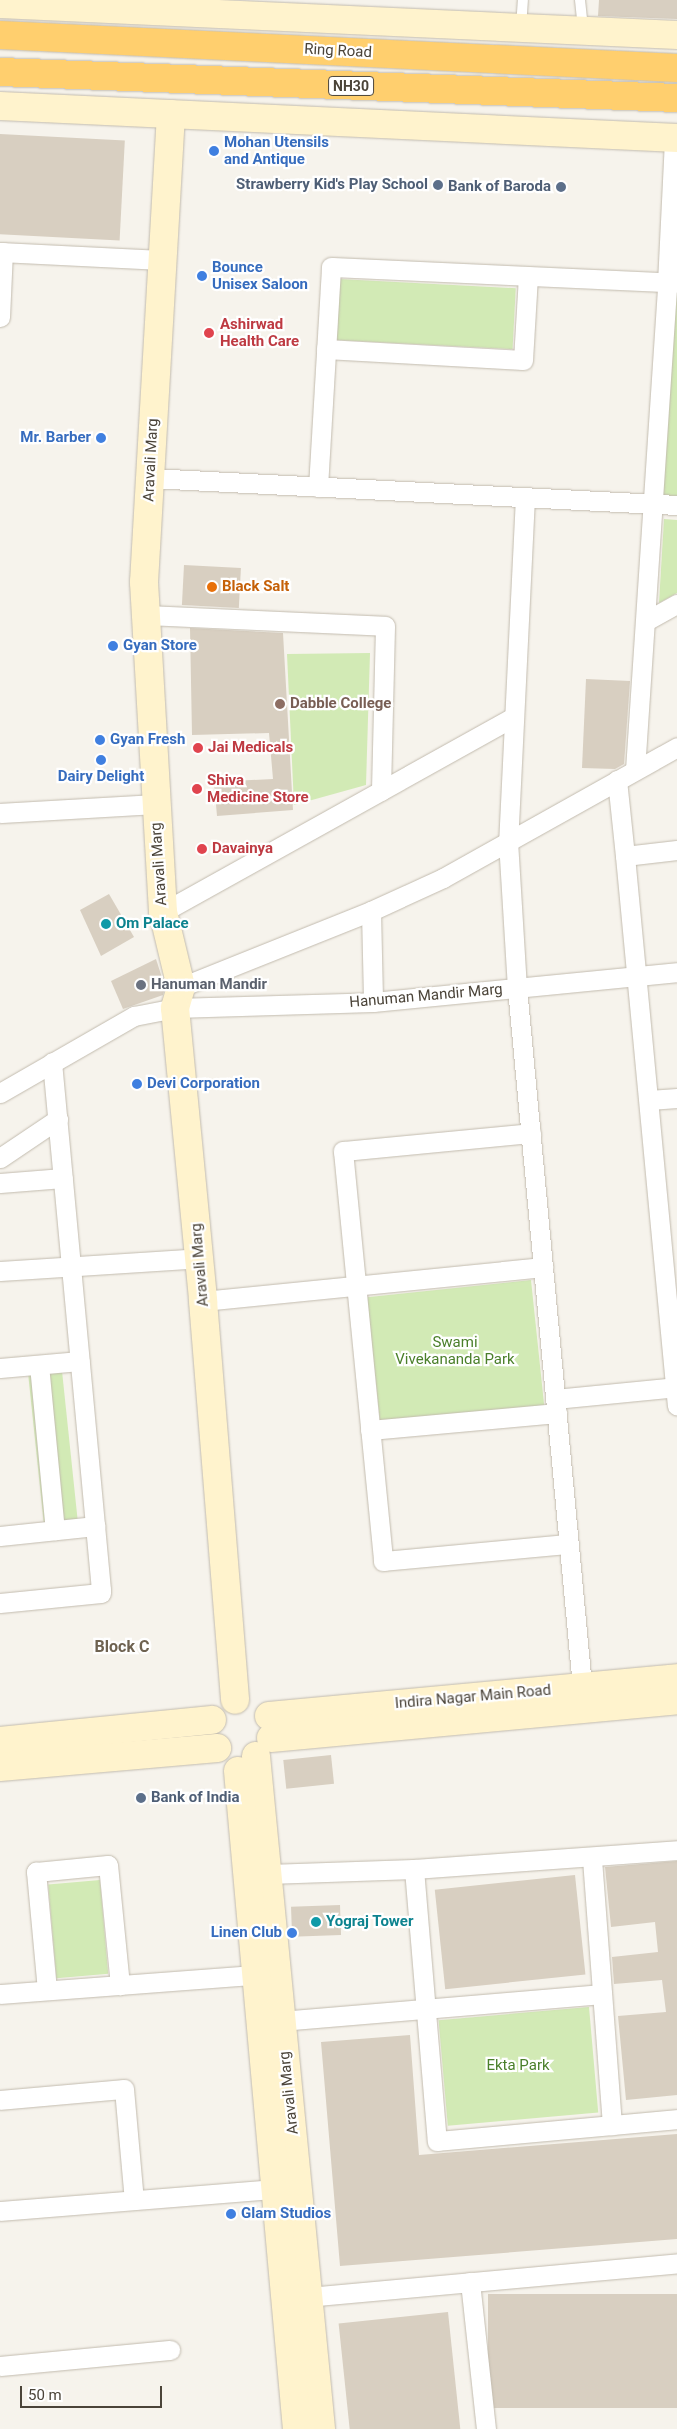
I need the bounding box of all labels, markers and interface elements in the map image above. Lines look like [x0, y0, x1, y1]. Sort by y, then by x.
street label: Ring Road [304, 40, 372, 62]
road number: NH30 [327, 74, 375, 98]
place label: Mohan Utensils and Antique [224, 133, 329, 168]
marker: Mohan Utensils and Antique [208, 145, 220, 157]
place label: Strawberry Kid's Play School [236, 176, 428, 194]
place label: Bank of Baroda [448, 178, 551, 196]
marker: Strawberry Kid's Play School [432, 179, 444, 191]
marker: Bank of Baroda [555, 181, 567, 193]
place label: Bounce Unisex Saloon [212, 258, 308, 293]
marker: Bounce Unisex Saloon [196, 270, 208, 282]
place label: Ashirwad Health Care [220, 315, 299, 350]
marker: Ashirwad Health Care [202, 326, 216, 340]
street label: Aravali Marg [140, 418, 162, 502]
place label: Mr. Barber [20, 429, 91, 447]
marker: Mr. Barber [95, 432, 107, 444]
place label: Black Salt [222, 578, 289, 596]
marker: Black Salt [206, 581, 218, 593]
place label: Gyan Store [123, 637, 197, 655]
marker: Gyan Store [107, 640, 119, 652]
place label: Dabble College [290, 695, 391, 713]
marker: Dabble College [274, 698, 286, 710]
place label: Gyan Fresh [110, 731, 185, 749]
marker: Gyan Fresh [94, 734, 106, 746]
place label: Jai Medicals [208, 739, 293, 757]
marker: Jai Medicals [192, 742, 204, 754]
marker: Dairy Delight [95, 754, 107, 766]
place label: Dairy Delight [58, 768, 144, 786]
place label: Shiva Medicine Store [207, 771, 309, 806]
marker: Shiva Medicine Store [191, 783, 203, 795]
street label: Aravali Marg [147, 822, 171, 906]
place label: Davainya [212, 840, 273, 858]
marker: Davainya [196, 843, 208, 855]
place label: Om Palace [116, 915, 189, 933]
marker: Om Palace [100, 918, 112, 930]
place label: Hanuman Mandir [151, 976, 267, 994]
marker: Hanuman Mandir [135, 979, 147, 991]
street label: Hanuman Mandir Marg [349, 980, 503, 1012]
place label: Devi Corporation [147, 1075, 260, 1093]
marker: Devi Corporation [131, 1078, 143, 1090]
street label: Aravali Marg [187, 1223, 213, 1307]
park label: Swami Vivekananda Park [395, 1333, 515, 1368]
district label: Block C [95, 1637, 149, 1657]
street label: Indira Nagar Main Road [394, 1681, 552, 1713]
place label: Bank of India [151, 1789, 240, 1807]
marker: Bank of India [135, 1792, 147, 1804]
place label: Yograj Tower [326, 1913, 414, 1931]
marker: Yograj Tower [310, 1916, 322, 1928]
place label: Linen Club [211, 1924, 282, 1942]
marker: Linen Club [286, 1927, 298, 1939]
street label: Aravali Marg [276, 2050, 302, 2136]
park label: Ekta Park [486, 2057, 550, 2075]
place label: Glam Studios [241, 2205, 331, 2223]
marker: Glam Studios [225, 2208, 237, 2220]
scale bar [22, 2376, 165, 2408]
text: 50 m [28, 2386, 62, 2404]

